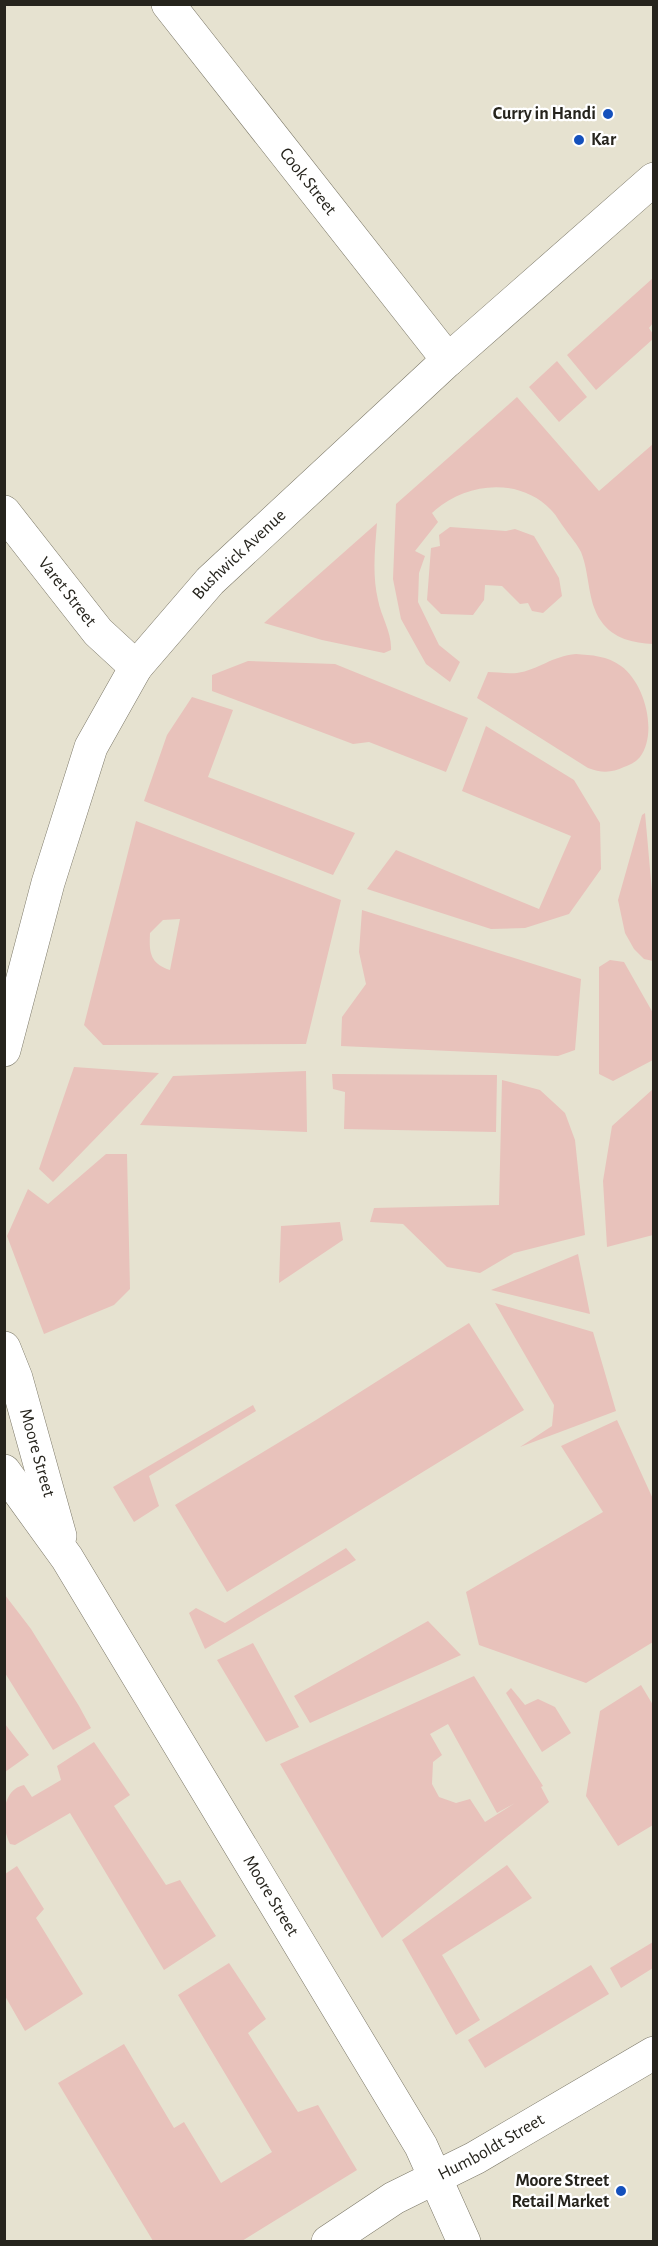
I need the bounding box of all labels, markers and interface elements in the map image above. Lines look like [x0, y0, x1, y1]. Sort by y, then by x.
place label: Curry in Handi [493, 105, 596, 123]
marker: Curry in Handi [601, 107, 615, 121]
place label: Kar [591, 131, 617, 149]
marker: Kar [572, 133, 586, 147]
street label: Cook Street [276, 145, 340, 219]
street label: Bushwick Avenue [189, 506, 290, 603]
street label: Varet Street [34, 554, 100, 631]
street label: Moore Street [16, 1407, 58, 1499]
street label: Moore Street [239, 1852, 302, 1940]
street label: Humboldt Street [435, 2110, 548, 2184]
place label: Moore Street Retail Market [512, 2172, 609, 2211]
marker: Moore Street Retail Market [614, 2184, 628, 2198]

